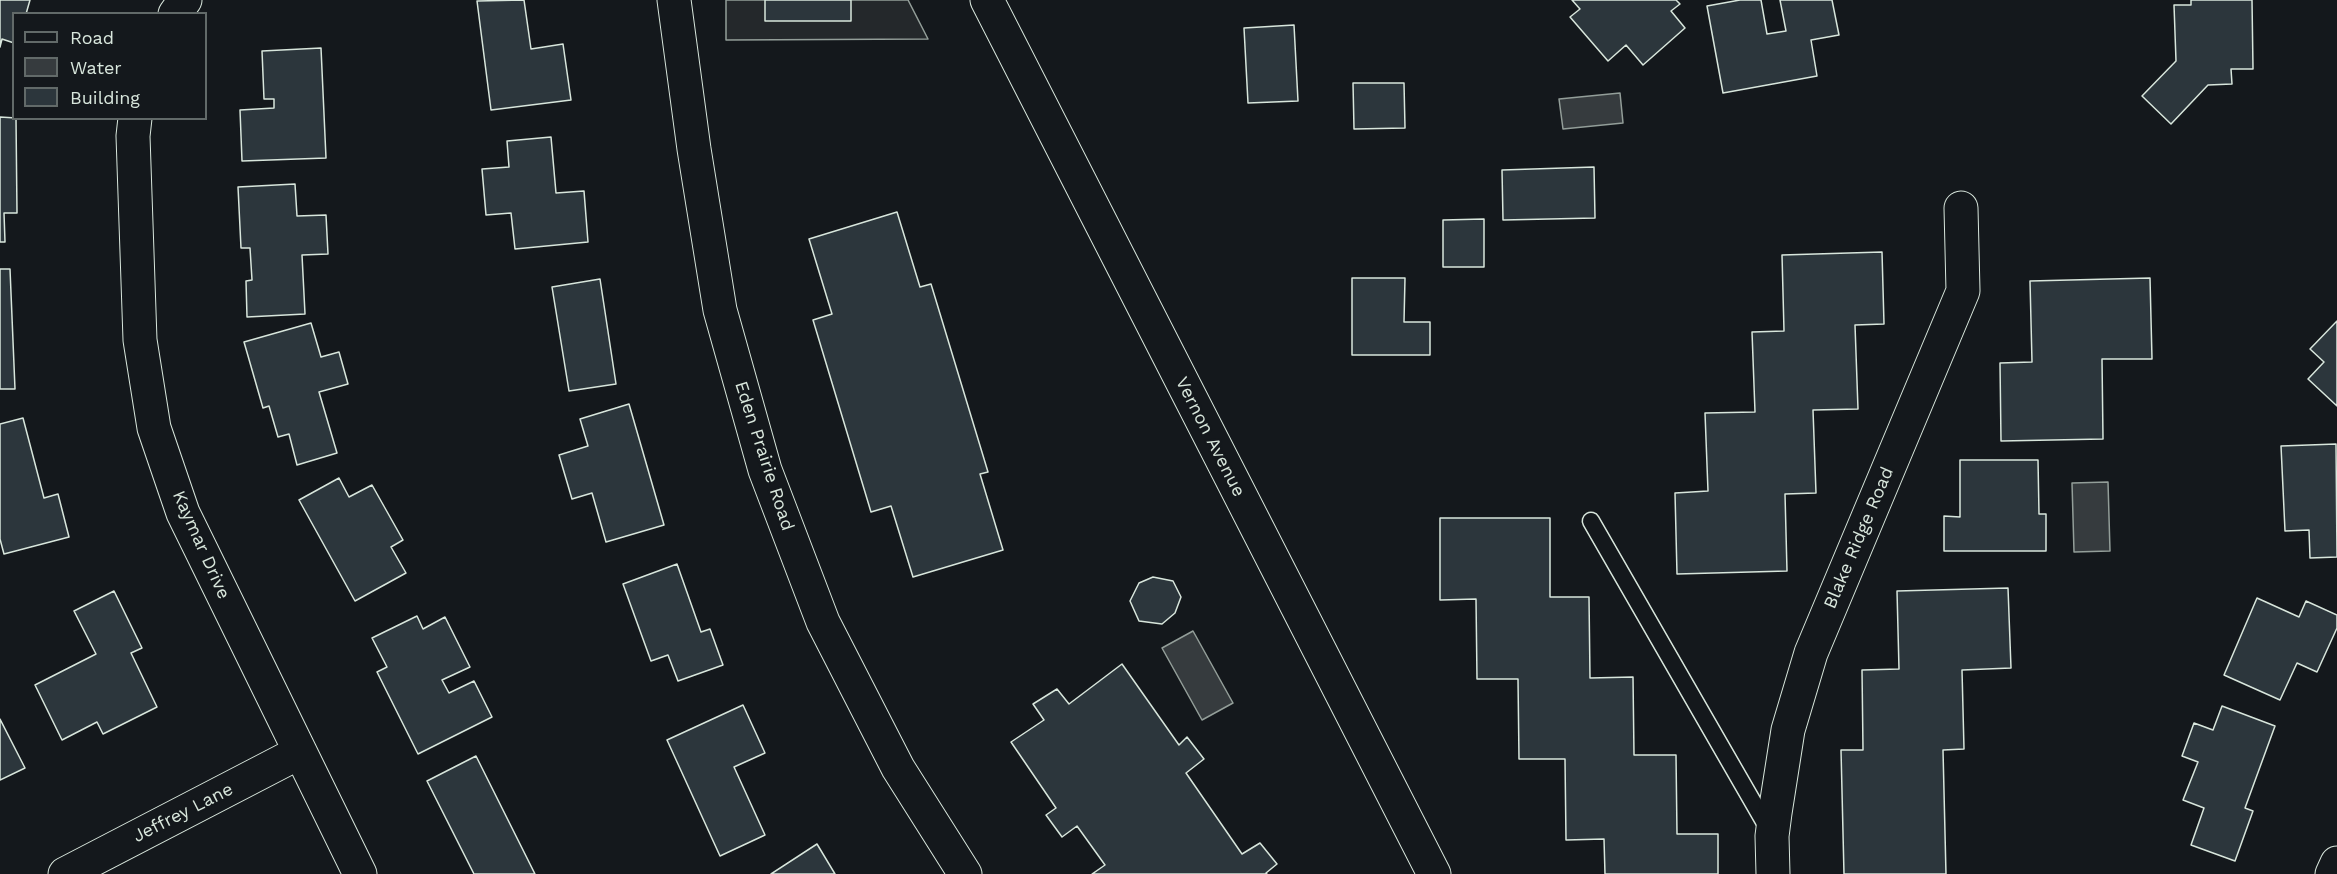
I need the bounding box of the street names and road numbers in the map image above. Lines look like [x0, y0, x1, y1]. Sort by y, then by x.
street label: Vernon Avenue [1171, 374, 1249, 500]
street label: Eden Prairie Road [730, 379, 798, 533]
street label: Blake Ridge Road [1819, 464, 1899, 612]
street label: Kaymar Drive [168, 488, 234, 602]
street label: Jeffrey Lane [129, 779, 237, 847]

